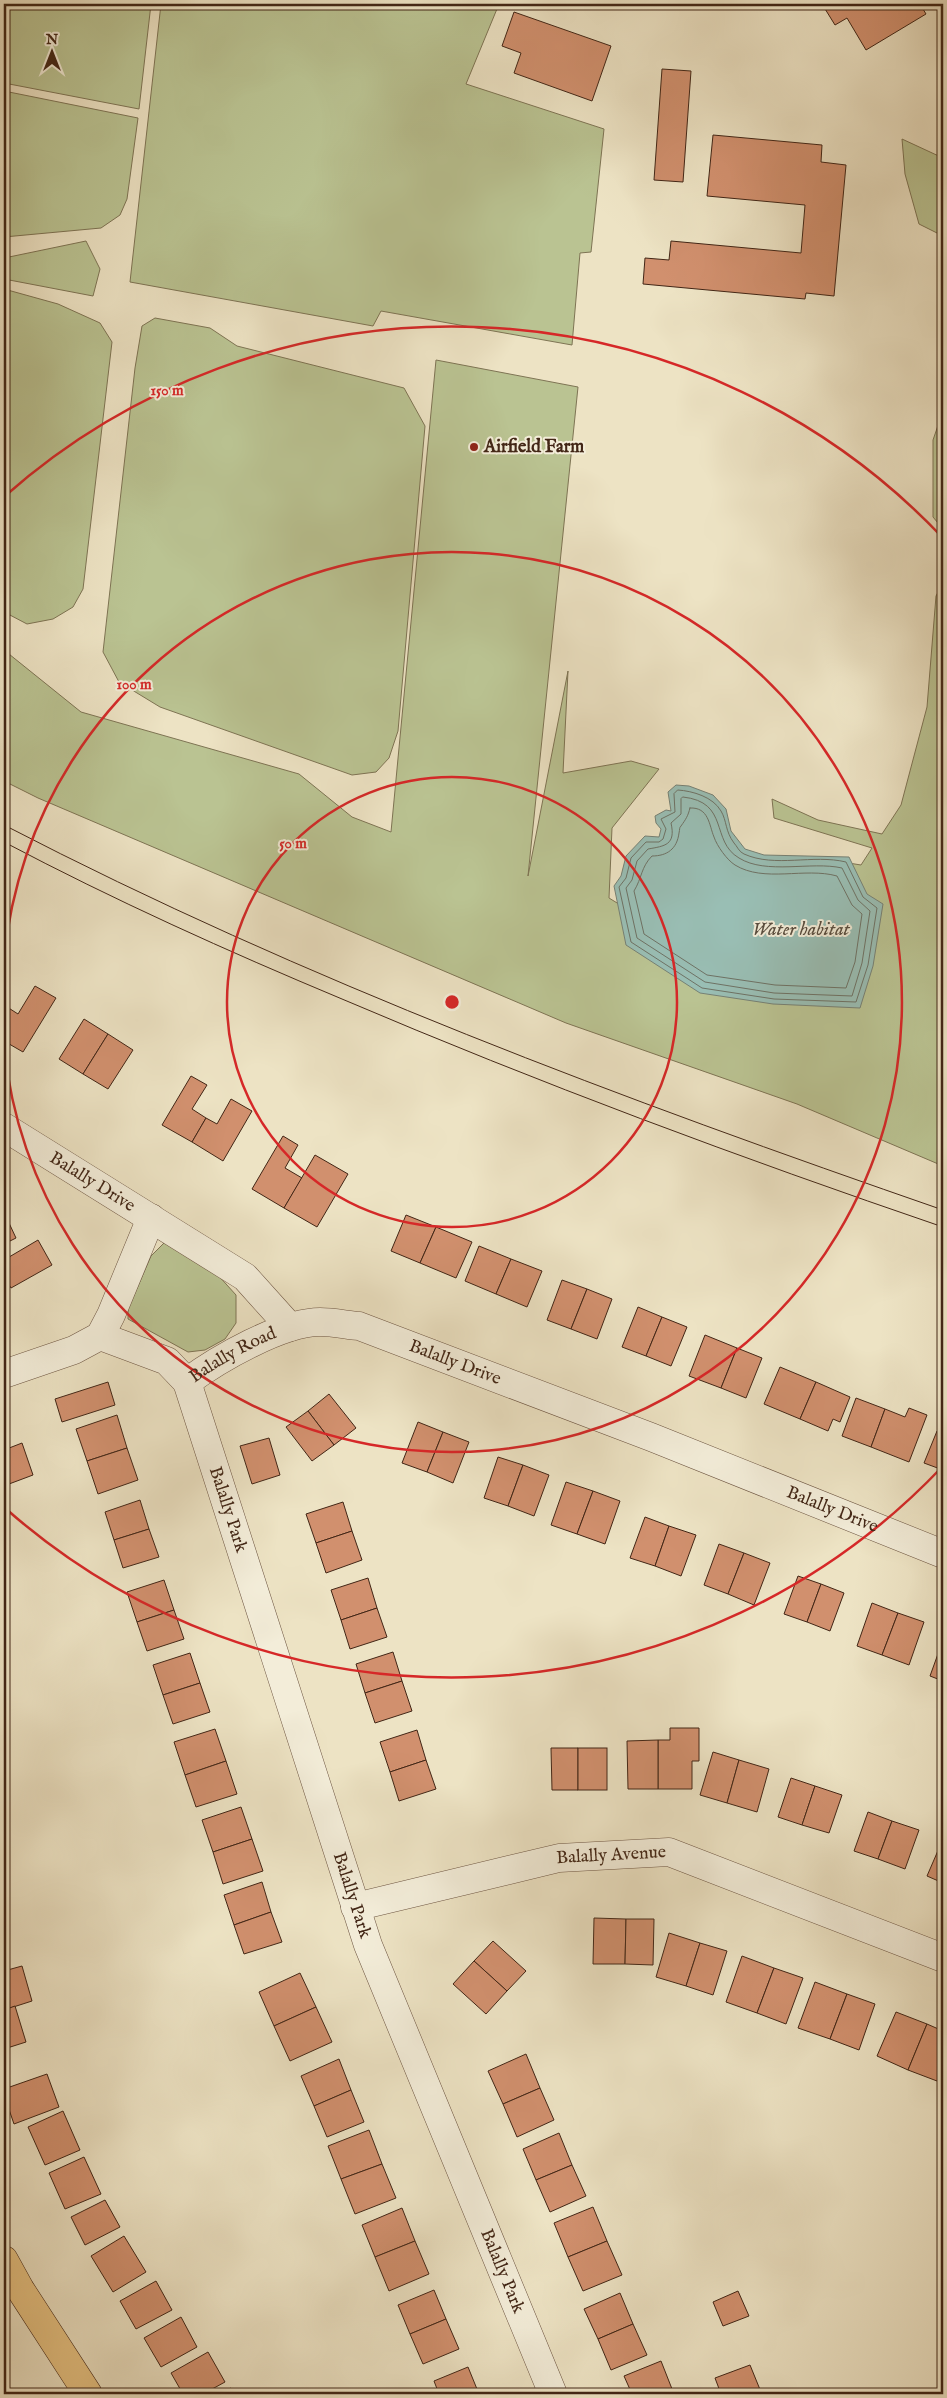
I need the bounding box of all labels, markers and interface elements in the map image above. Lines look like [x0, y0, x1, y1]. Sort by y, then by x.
north arrow [28, 28, 78, 78]
text: N [45, 31, 58, 49]
text: 150 m [150, 381, 184, 400]
place label: Airfield Farm [483, 436, 584, 459]
marker: Airfield Farm [468, 441, 480, 453]
text: 100 m [116, 675, 152, 694]
text: 50 m [279, 834, 307, 853]
water label: Water habitat [752, 918, 851, 942]
centre of rings [443, 993, 461, 1011]
street label: Balally Drive [45, 1147, 139, 1217]
street label: Balally Road [185, 1322, 280, 1388]
street label: Balally Drive [406, 1335, 504, 1390]
street label: Balally Park [203, 1464, 253, 1556]
street label: Balally Drive [783, 1481, 881, 1538]
street label: Balally Avenue [556, 1841, 667, 1870]
street label: Balally Park [327, 1849, 377, 1941]
street label: Balally Park [475, 2225, 530, 2317]

